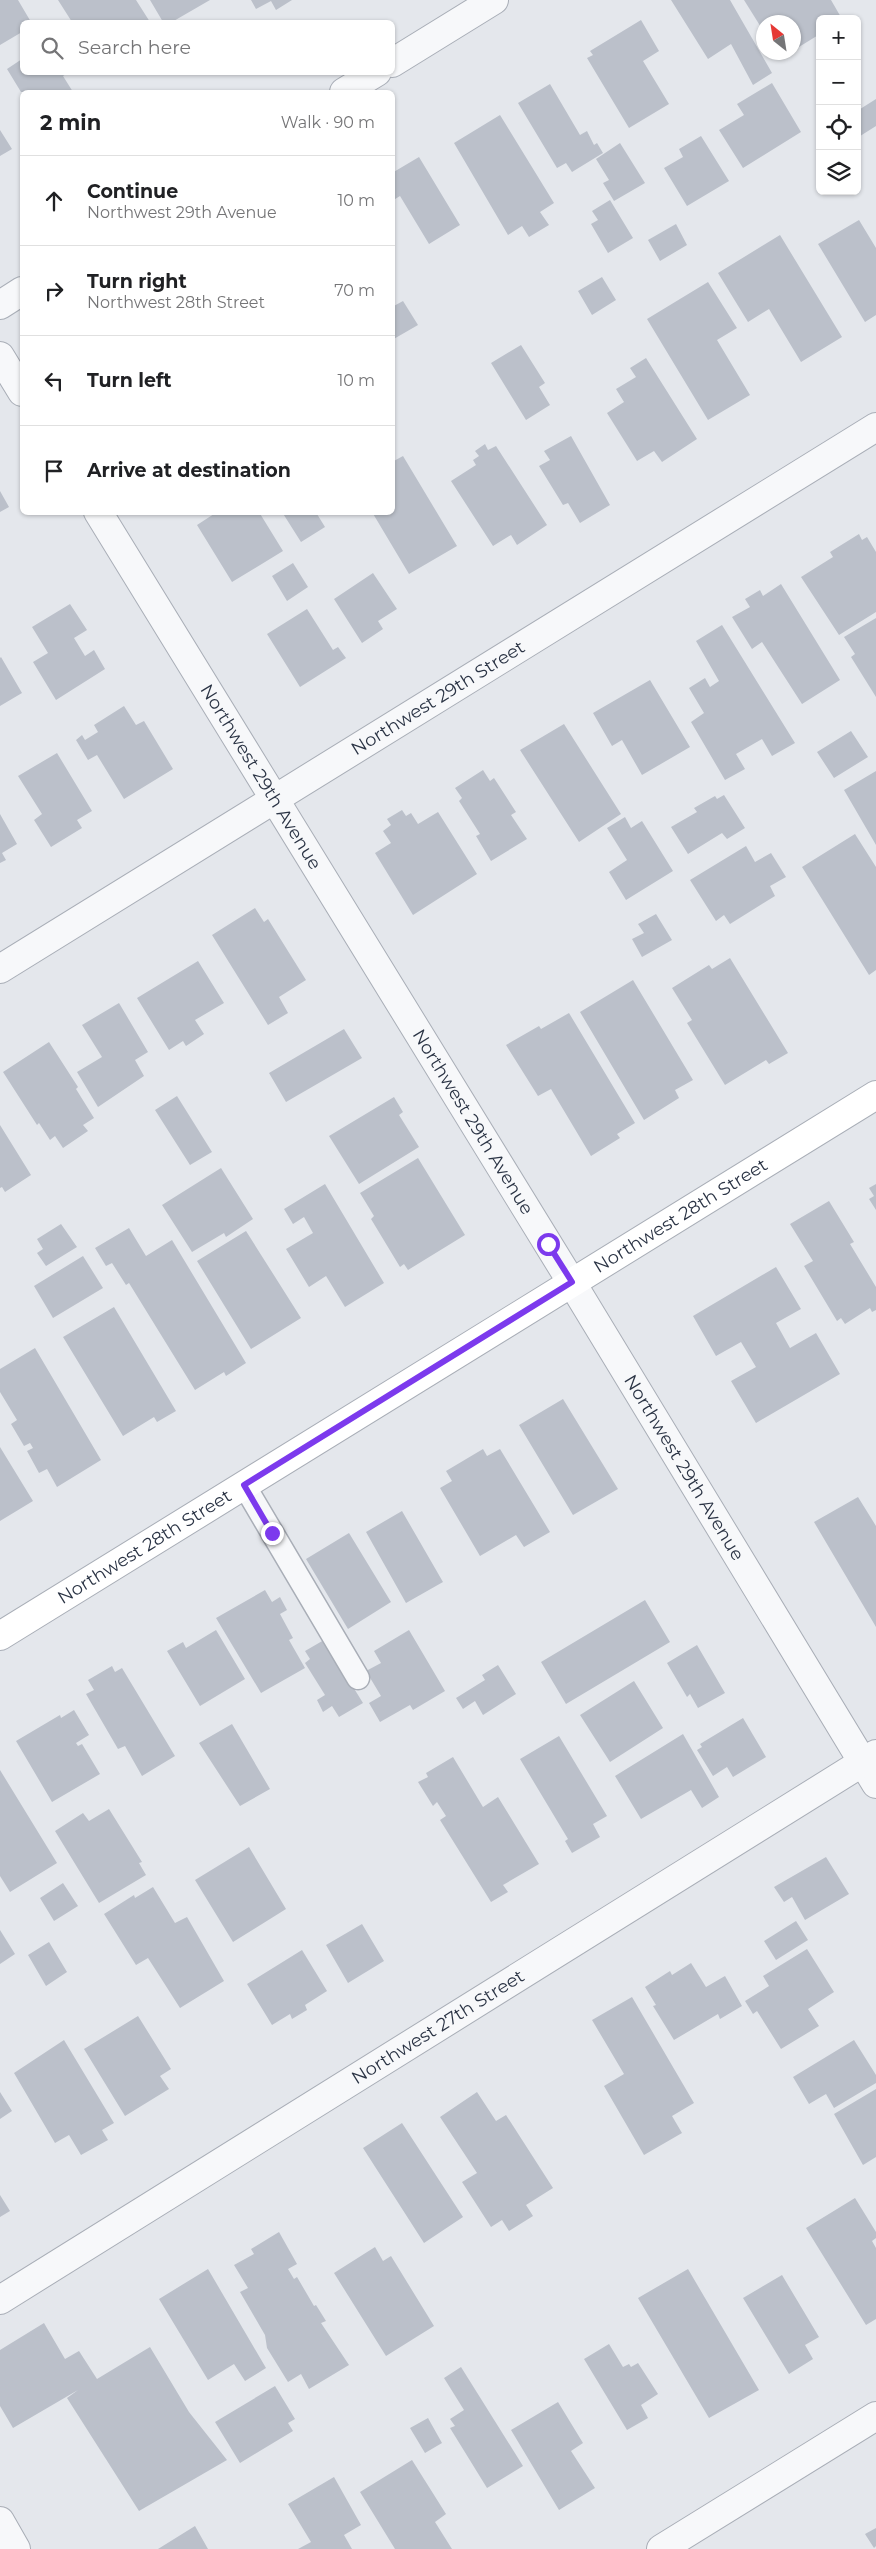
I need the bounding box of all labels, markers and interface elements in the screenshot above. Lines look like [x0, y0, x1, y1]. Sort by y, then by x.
north arrow [756, 15, 801, 60]
map controls [816, 15, 861, 195]
button: + [816, 15, 861, 60]
search box [20, 20, 395, 75]
icon: search [38, 34, 66, 62]
text: Search here [78, 36, 191, 59]
button: − [816, 60, 861, 105]
button: locate [816, 105, 861, 150]
text: 2 min [40, 110, 101, 135]
text: Walk · 90 m [281, 113, 375, 132]
button: layers [816, 150, 861, 195]
text: Continue [87, 180, 178, 203]
icon: ahead [40, 187, 68, 215]
text: 10 m [337, 191, 375, 210]
text: Northwest 29th Avenue [87, 203, 277, 222]
text: Turn right [87, 270, 187, 293]
icon: right [40, 277, 68, 305]
text: 70 m [334, 281, 375, 300]
text: Northwest 28th Street [87, 293, 265, 312]
icon: left [40, 367, 68, 395]
text: Turn left [87, 369, 172, 392]
text: 10 m [337, 371, 375, 390]
icon: arrive [40, 457, 68, 485]
text: Arrive at destination [87, 459, 291, 482]
street label: Northwest 29th Street [347, 636, 529, 760]
street label: Northwest 29th Avenue [196, 680, 326, 874]
street label: Northwest 29th Avenue [408, 1025, 538, 1219]
street label: Northwest 28th Street [590, 1154, 772, 1278]
route start [537, 1233, 560, 1256]
street label: Northwest 29th Avenue [619, 1371, 749, 1565]
street label: Northwest 28th Street [54, 1485, 236, 1609]
route end [261, 1522, 284, 1545]
street label: Northwest 27th Street [348, 1965, 528, 2089]

